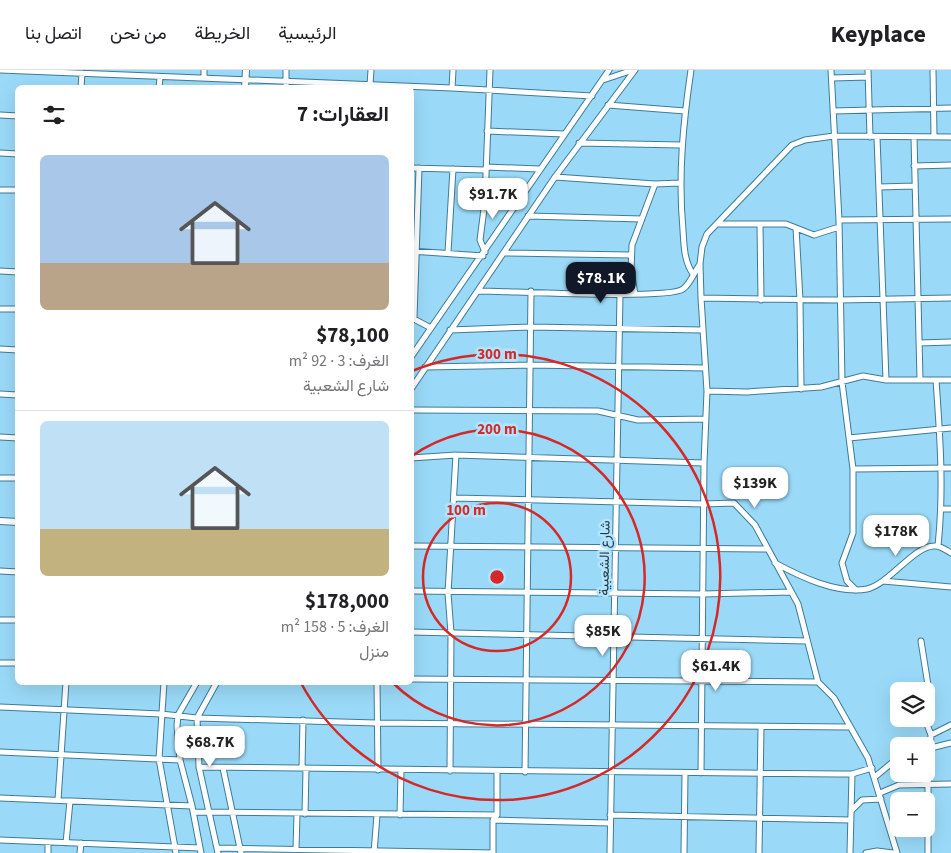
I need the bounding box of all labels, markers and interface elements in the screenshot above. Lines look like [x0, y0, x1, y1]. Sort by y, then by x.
text: Keyplace [831, 17, 926, 52]
text: اتصل بنا [25, 21, 82, 46]
text: من نحن [110, 21, 167, 46]
text: الخريطة [195, 21, 250, 46]
text: الرئيسية [278, 21, 336, 46]
text: العقارات: 7 [297, 99, 389, 129]
icon: filters [40, 101, 68, 129]
pin: $91.7K [452, 178, 534, 220]
text: $91.7K [469, 183, 517, 205]
icon: home [170, 188, 260, 278]
pin: $78.1K [560, 262, 642, 304]
text: $78.1K [577, 267, 625, 289]
text: $78,100 [316, 320, 389, 350]
text: 300 m [477, 344, 517, 365]
text: الغرف: 3 · 92 m² [289, 350, 389, 372]
text: شارع الشعبية [303, 375, 389, 397]
text: 200 m [477, 419, 517, 440]
icon: home [170, 453, 260, 543]
pin: $139K [720, 466, 790, 509]
text: $139K [733, 472, 777, 494]
text: 100 m [446, 500, 486, 521]
pin: $178K [861, 514, 931, 557]
street label: شارع الشعبية [594, 520, 616, 596]
text: $178K [874, 520, 918, 542]
centre of rings [488, 568, 506, 586]
text: $178,000 [305, 586, 389, 616]
pin: $85K [573, 614, 633, 657]
text: الغرف: 5 · 158 m² [281, 616, 389, 638]
text: $85K [585, 620, 621, 642]
text: منزل [359, 641, 389, 663]
pin: $61.4K [675, 650, 757, 692]
text: $61.4K [692, 655, 740, 677]
map controls [890, 682, 935, 837]
button: layers [890, 682, 935, 727]
pin: $68.7K [169, 726, 251, 768]
text: $68.7K [186, 731, 234, 753]
button: + [890, 737, 935, 782]
button: − [890, 792, 935, 837]

